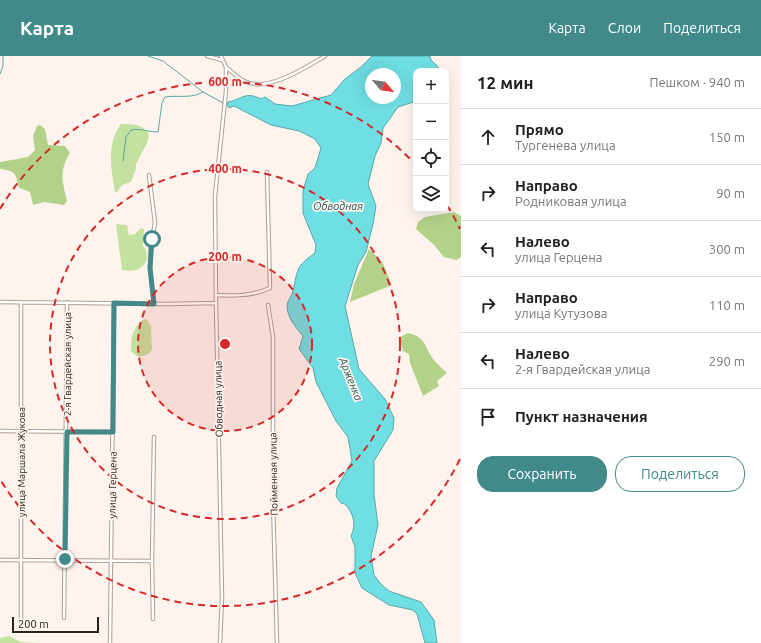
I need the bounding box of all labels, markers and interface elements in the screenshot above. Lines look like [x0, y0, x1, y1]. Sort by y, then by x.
text: Карта [20, 17, 74, 39]
text: Карта [548, 20, 586, 36]
text: Слои [608, 20, 641, 36]
text: Поделиться [663, 20, 741, 36]
north arrow [365, 68, 401, 104]
map controls [413, 68, 449, 212]
button: + [413, 68, 449, 104]
text: 12 мин [477, 73, 533, 92]
text: 600 m [208, 75, 242, 88]
text: Пешком · 940 m [649, 75, 745, 89]
button: − [413, 104, 449, 140]
text: Прямо [515, 121, 564, 138]
icon: ahead [477, 126, 499, 148]
text: 150 m [709, 130, 745, 144]
text: Тургенева улица [515, 138, 616, 152]
button: locate [413, 140, 449, 176]
text: 400 m [208, 162, 242, 175]
button: layers [413, 176, 449, 212]
text: Направо [515, 177, 578, 194]
icon: right [477, 182, 499, 204]
text: 90 m [716, 186, 745, 200]
text: Родниковая улица [515, 194, 627, 208]
water label: Обводная [313, 200, 363, 212]
route start [143, 230, 161, 248]
text: Налево [515, 233, 570, 250]
icon: left [477, 238, 499, 260]
text: 300 m [709, 242, 745, 256]
text: 200 m [208, 250, 242, 263]
text: улица Герцена [515, 250, 603, 264]
text: Направо [515, 289, 578, 306]
icon: right [477, 294, 499, 316]
text: 110 m [709, 298, 745, 312]
text: улица Кутузова [515, 306, 608, 320]
street label: 2-я Гвардейская улица [62, 312, 73, 416]
centre of rings [218, 337, 232, 351]
text: Налево [515, 345, 570, 362]
icon: left [477, 350, 499, 372]
text: 290 m [709, 354, 745, 368]
water label: Арженка [337, 355, 365, 402]
street label: Обводная улица [212, 360, 225, 438]
text: 2-я Гвардейская улица [515, 362, 650, 376]
icon: arrive [477, 406, 499, 428]
street label: улица Маршала Жукова [16, 407, 27, 517]
text: Пункт назначения [515, 408, 648, 425]
street label: Пойменная улица [267, 432, 280, 516]
street label: улица Герцена [106, 451, 119, 519]
button: Сохранить [477, 456, 607, 492]
button: Поделиться [615, 456, 745, 492]
route end [56, 550, 74, 568]
scale bar [12, 615, 99, 634]
text: 200 m [18, 618, 49, 630]

